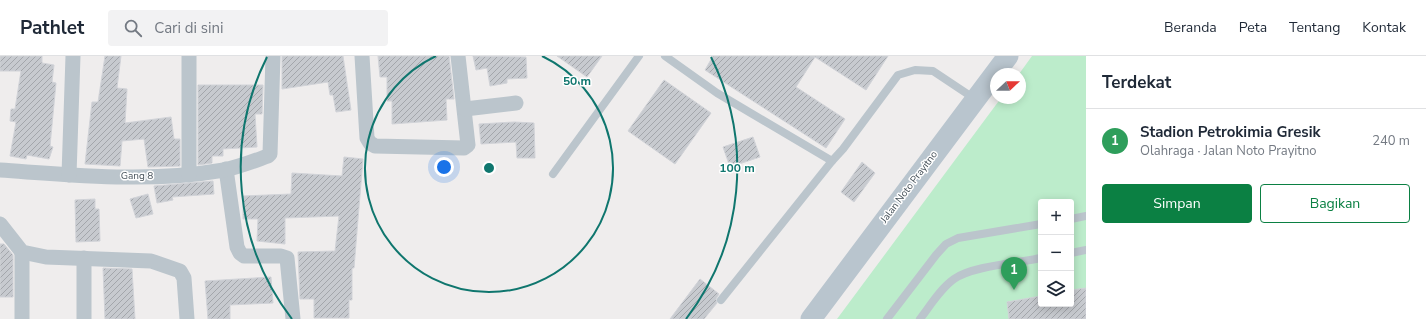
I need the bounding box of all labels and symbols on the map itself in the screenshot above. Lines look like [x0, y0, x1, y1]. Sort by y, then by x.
north arrow [990, 68, 1026, 104]
text: 50 m [563, 73, 591, 89]
street label: Jalan Noto Prayitno [877, 148, 941, 227]
your location [434, 157, 454, 177]
text: 100 m [719, 160, 755, 176]
centre of rings [482, 161, 496, 175]
street label: Gang 8 [121, 169, 153, 183]
pin: 1 [1001, 257, 1027, 290]

